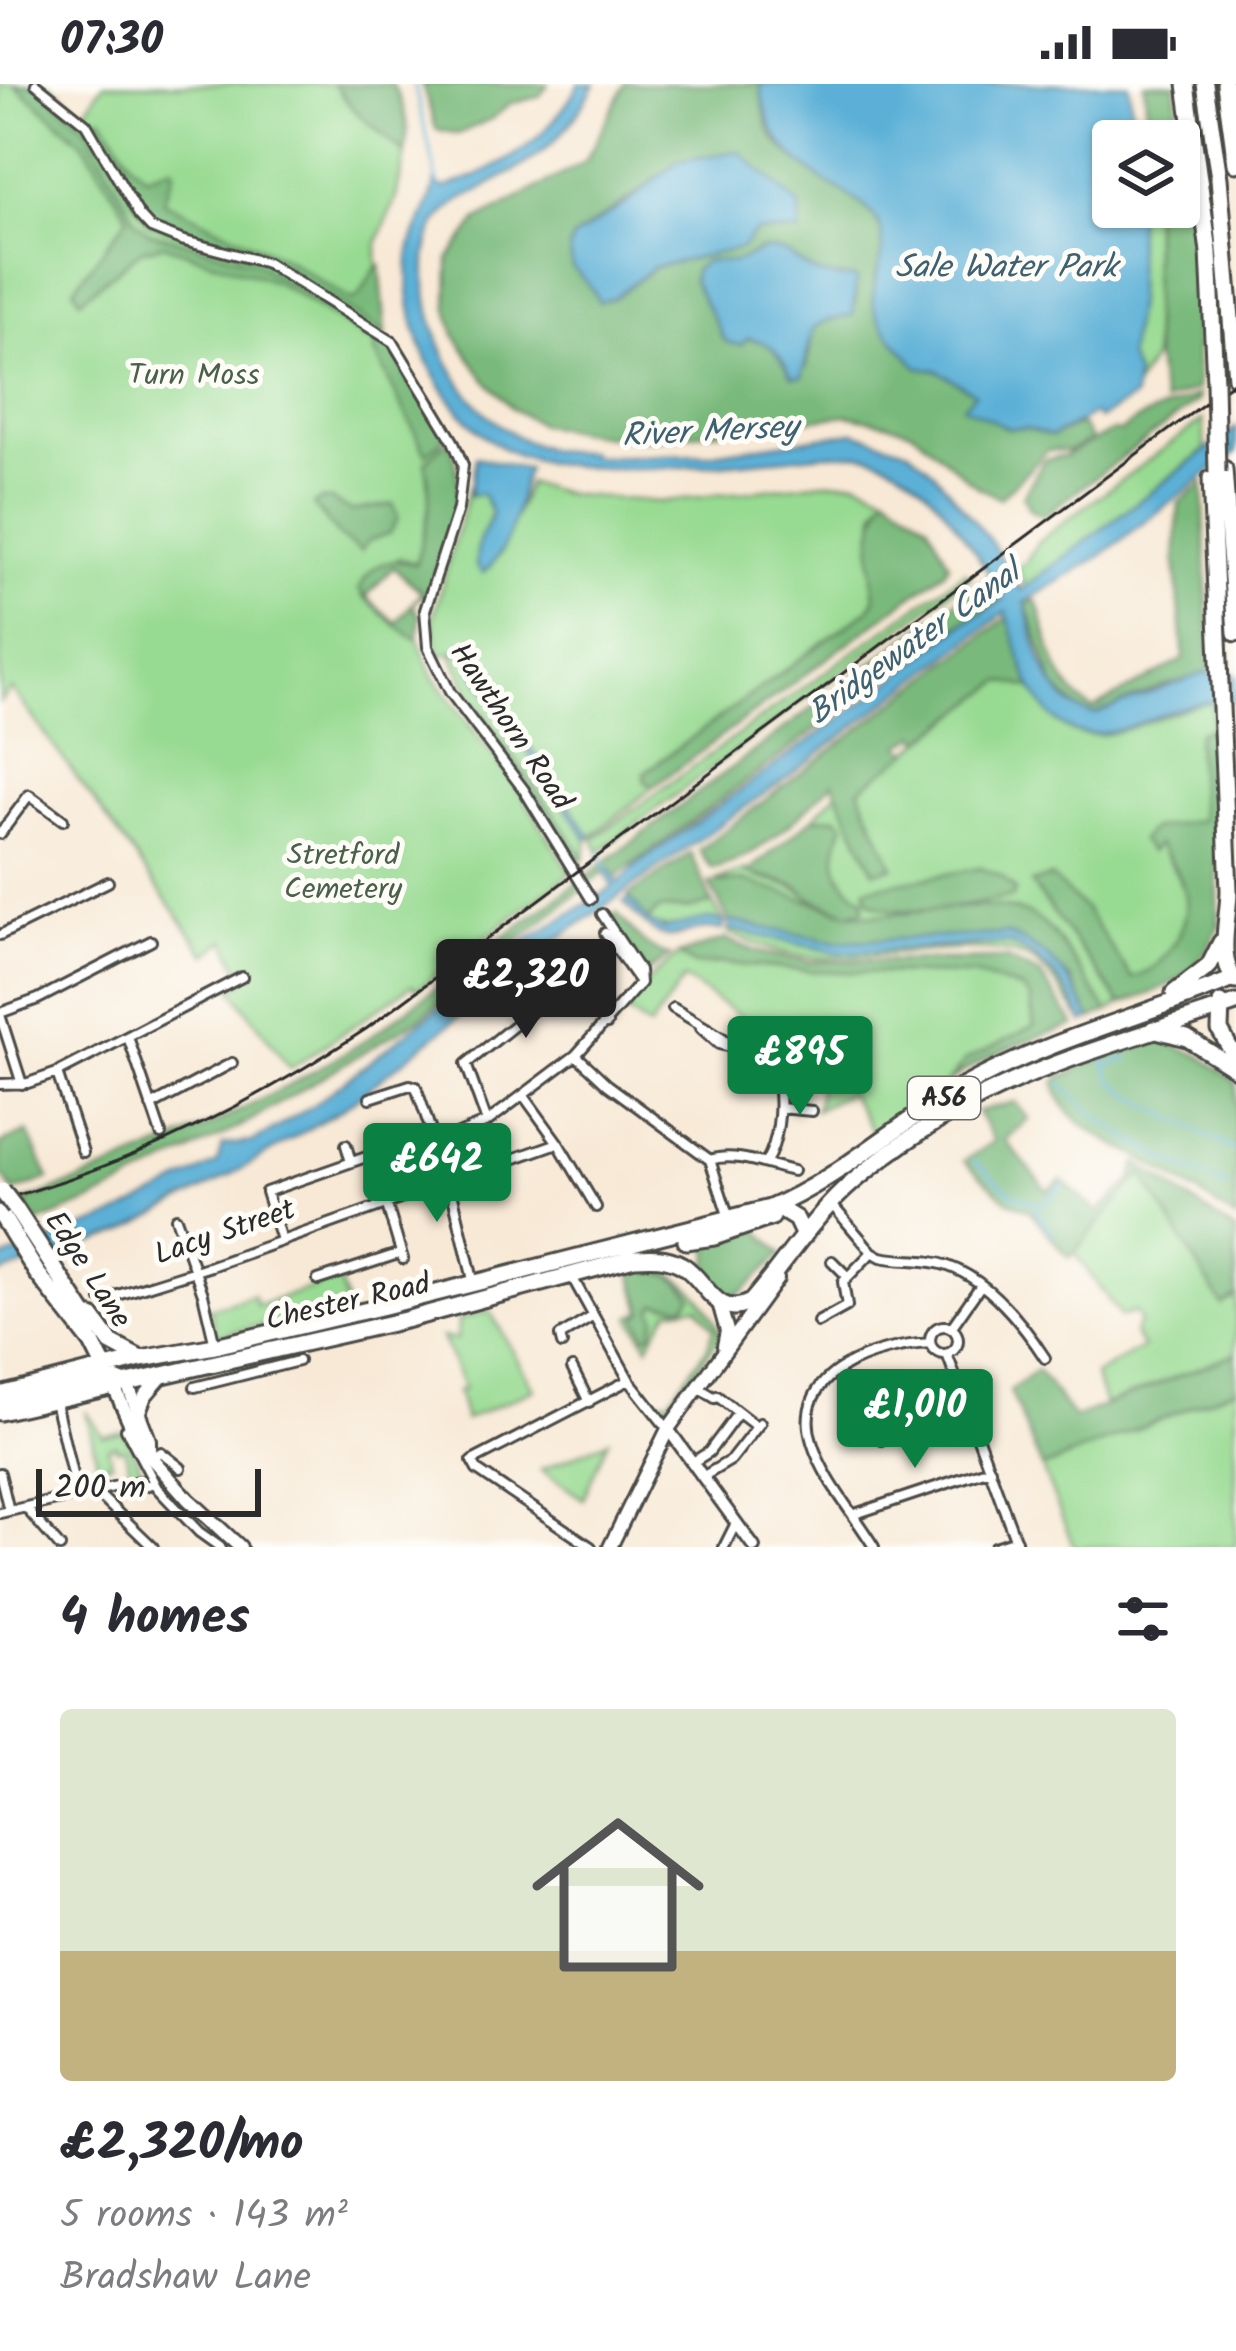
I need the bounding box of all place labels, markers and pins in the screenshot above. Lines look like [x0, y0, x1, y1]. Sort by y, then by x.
pin: £2,320 [428, 939, 624, 1041]
pin: £895 [729, 1016, 871, 1118]
pin: £642 [366, 1123, 508, 1225]
pin: £1,010 [817, 1369, 1013, 1471]

